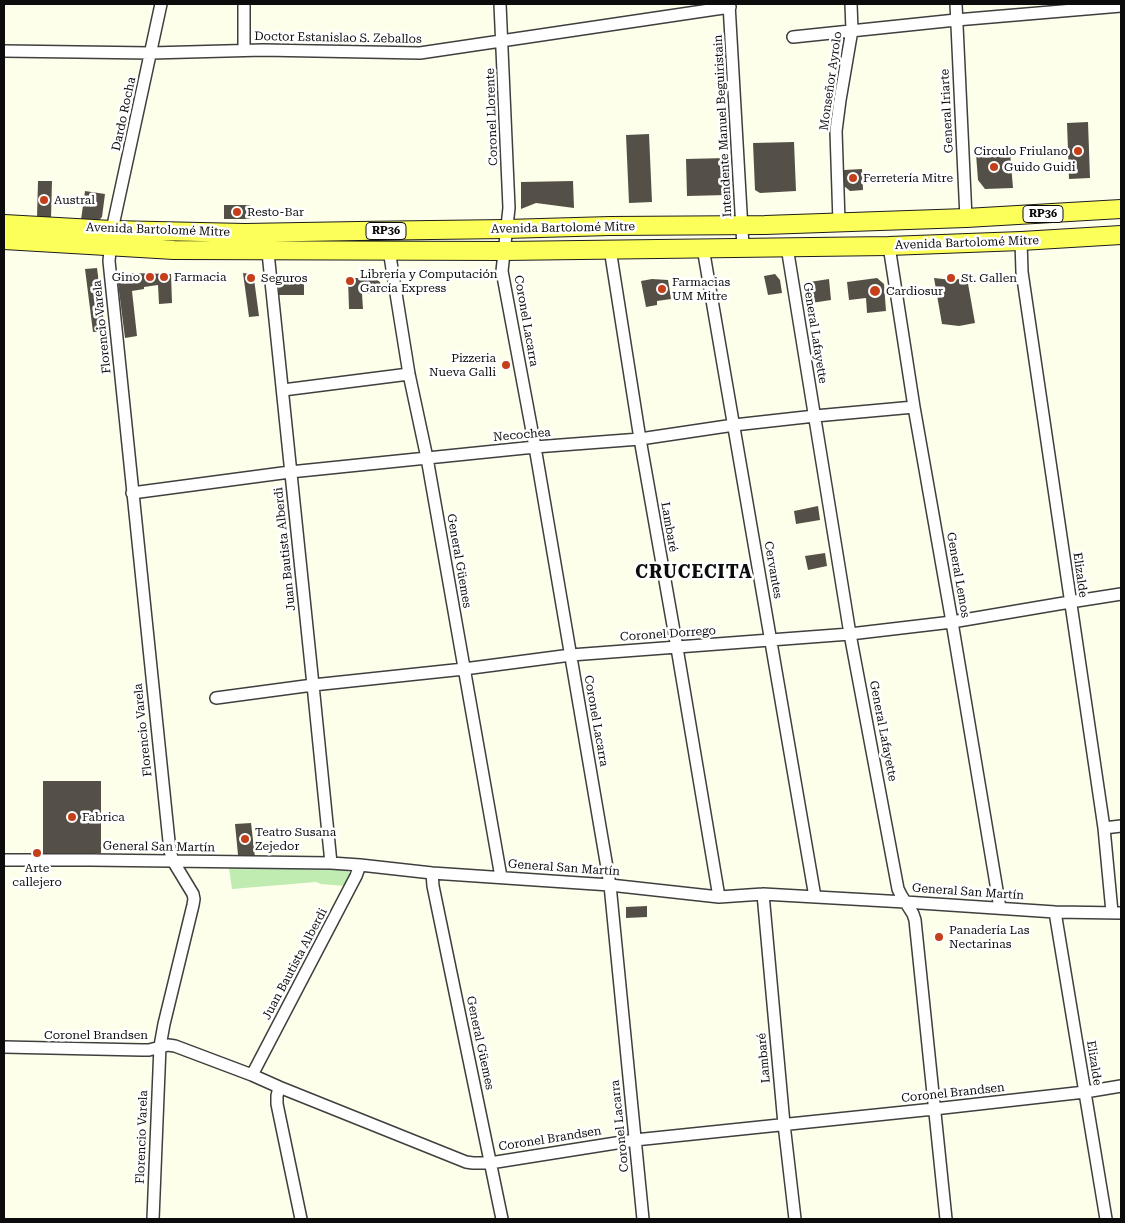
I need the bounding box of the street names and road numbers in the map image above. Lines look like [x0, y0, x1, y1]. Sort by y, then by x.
street label: Doctor Estanislao S. Zeballos [254, 29, 422, 47]
street label: Monseñor Ayrolo [817, 30, 845, 132]
street label: Intendente Manuel Beguiristain [711, 34, 735, 218]
street label: Coronel Llorente [483, 68, 501, 166]
street label: General Iriarte [938, 68, 956, 154]
street label: Dardo Rocha [109, 76, 139, 152]
road number: RP36 [1023, 205, 1063, 222]
street label: Avenida Bartolomé Mitre [86, 220, 230, 240]
street label: Avenida Bartolomé Mitre [491, 220, 635, 236]
road number: RP36 [366, 222, 406, 240]
street label: Avenida Bartolomé Mitre [895, 233, 1039, 253]
street label: Coronel Lacarra [511, 274, 541, 368]
street label: Florencio Varela [90, 280, 114, 374]
street label: General Lafayette [800, 281, 830, 385]
street label: Necochea [493, 425, 551, 445]
street label: Juan Bautista Alberdi [271, 486, 299, 612]
street label: Lambaré [658, 501, 680, 553]
street label: General Güemes [444, 513, 474, 609]
street label: General Lemos [943, 531, 973, 619]
street label: Cervantes [761, 540, 785, 600]
street label: Elizalde [1070, 552, 1090, 598]
street label: Coronel Dorrego [620, 623, 716, 645]
street label: Coronel Lacarra [581, 674, 611, 768]
street label: General Lafayette [866, 679, 900, 783]
street label: Florencio Varela [131, 683, 155, 777]
street label: General San Martín [103, 839, 215, 855]
street label: General San Martín [507, 857, 621, 879]
street label: General San Martín [911, 881, 1025, 903]
street label: Juan Bautista Alberdi [259, 906, 331, 1022]
street label: General Güemes [463, 995, 497, 1091]
street label: Coronel Brandsen [44, 1028, 148, 1042]
street label: Lambaré [755, 1032, 773, 1084]
street label: Elizalde [1083, 1039, 1105, 1087]
street label: Coronel Lacarra [608, 1079, 632, 1173]
street label: Coronel Brandsen [901, 1080, 1005, 1106]
street label: Florencio Varela [133, 1090, 151, 1184]
street label: Coronel Brandsen [498, 1124, 602, 1154]

